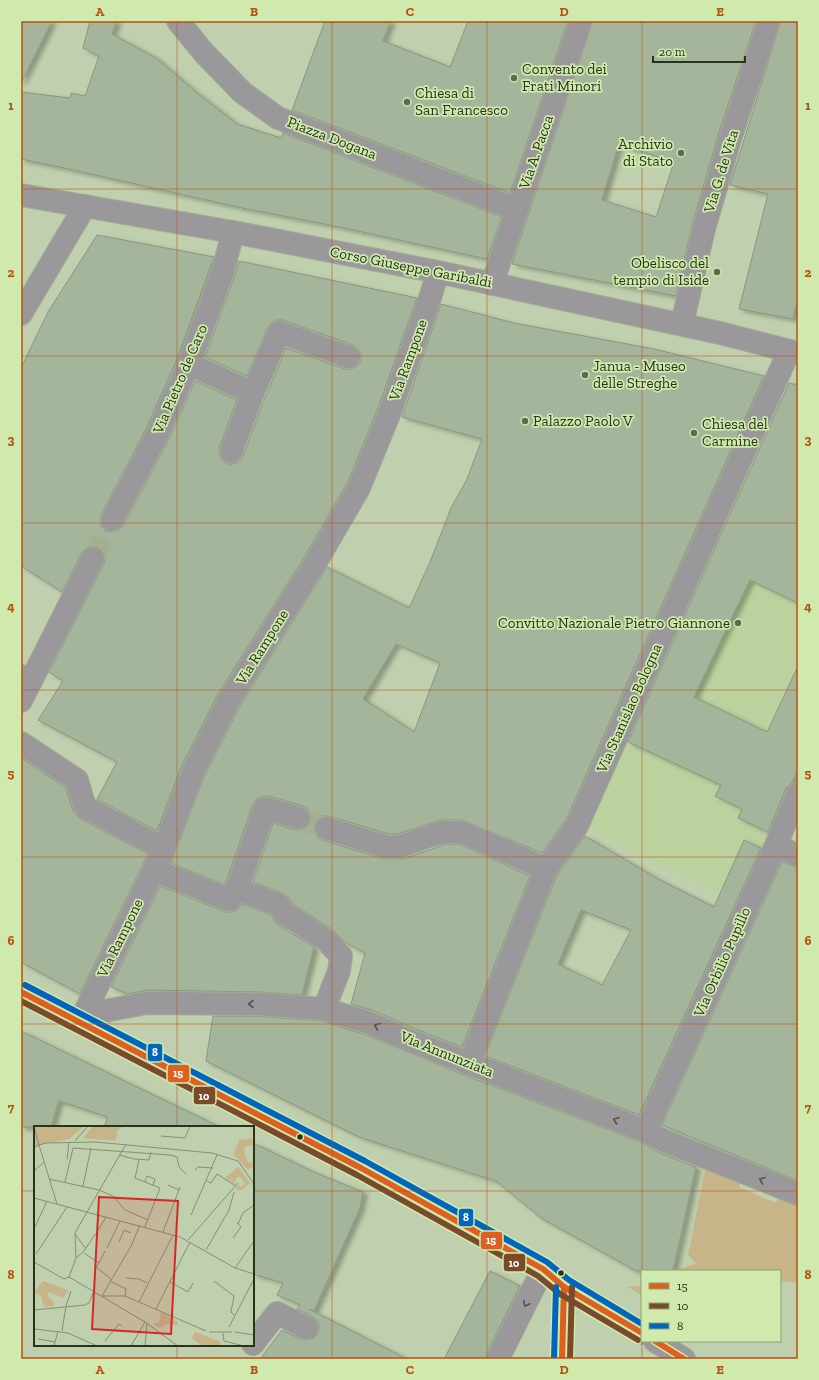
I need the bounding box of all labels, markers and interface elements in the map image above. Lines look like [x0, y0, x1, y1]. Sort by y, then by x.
text: A [96, 4, 105, 19]
text: B [250, 4, 258, 19]
text: C [406, 4, 414, 19]
text: D [559, 4, 569, 19]
text: E [716, 4, 724, 19]
scale bar [653, 38, 745, 64]
text: 20 m [659, 45, 686, 59]
place label: Convento dei Frati Minori [522, 60, 607, 95]
marker: Convento dei Frati Minori [509, 73, 519, 83]
place label: Chiesa di San Francesco [415, 84, 508, 119]
marker: Chiesa di San Francesco [402, 97, 412, 107]
text: 1 [8, 98, 14, 113]
text: 1 [805, 98, 811, 113]
street label: Piazza Dogana [285, 113, 379, 163]
street label: Via A. Pacca [515, 113, 557, 192]
street label: Via G. de Vita [700, 127, 742, 216]
place label: Archivio di Stato [618, 135, 673, 170]
marker: Archivio di Stato [676, 148, 686, 158]
street label: Corso Giuseppe Garibaldi [328, 242, 494, 292]
place label: Obelisco del tempio di Iside [613, 254, 709, 289]
text: 2 [8, 265, 15, 280]
text: 2 [805, 265, 812, 280]
marker: Obelisco del tempio di Iside [712, 267, 722, 277]
street label: Via Rampone [385, 317, 431, 404]
street label: Via Pietro de Caro [149, 321, 211, 437]
place label: Janua - Museo delle Streghe [593, 357, 686, 392]
marker: Janua - Museo delle Streghe [580, 370, 590, 380]
place label: Palazzo Paolo V [533, 412, 633, 430]
place label: Chiesa del Carmine [702, 415, 768, 450]
marker: Palazzo Paolo V [520, 416, 530, 426]
marker: Chiesa del Carmine [689, 428, 699, 438]
text: 3 [8, 432, 15, 447]
text: 3 [805, 432, 812, 447]
text: 4 [7, 599, 15, 614]
text: 4 [804, 599, 812, 614]
street label: Via Rampone [231, 606, 292, 689]
place label: Convitto Nazionale Pietro Giannone [498, 614, 730, 632]
marker: Convitto Nazionale Pietro Giannone [733, 618, 743, 628]
street label: Via Stanislao Bologna [592, 641, 666, 776]
text: 5 [8, 766, 15, 781]
text: 5 [805, 766, 812, 781]
street label: Via Rampone [93, 896, 147, 981]
street label: Via Orbilio Pupillo [689, 904, 754, 1021]
text: 6 [8, 933, 15, 948]
text: 6 [805, 933, 812, 948]
one-way arrow [248, 1000, 254, 1008]
one-way arrow [374, 1023, 381, 1031]
street label: Via Annunziata [397, 1027, 496, 1081]
line badge: 8 [147, 1043, 163, 1062]
text: 8 [152, 1046, 158, 1059]
line badge: 15 [167, 1064, 190, 1083]
text: 15 [173, 1067, 183, 1080]
line badge: 10 [193, 1086, 216, 1105]
text: 10 [199, 1090, 209, 1103]
text: 7 [8, 1100, 15, 1115]
text: 7 [805, 1100, 812, 1115]
one-way arrow [612, 1116, 619, 1124]
inset map [34, 1126, 254, 1346]
unlabelled marker [295, 1132, 305, 1142]
one-way arrow [758, 1177, 766, 1185]
line badge: 8 [458, 1208, 474, 1227]
text: 8 [463, 1211, 469, 1224]
line badge: 15 [480, 1231, 503, 1250]
text: 15 [486, 1234, 496, 1247]
line badge: 10 [503, 1253, 526, 1272]
text: 10 [509, 1257, 519, 1270]
text: 8 [7, 1267, 15, 1282]
text: 8 [804, 1267, 812, 1282]
unlabelled marker [556, 1268, 566, 1278]
legend [641, 1270, 781, 1342]
text: 15 [677, 1279, 688, 1293]
one-way arrow [523, 1299, 530, 1307]
text: 10 [677, 1299, 689, 1313]
text: 8 [677, 1319, 683, 1333]
text: A [96, 1362, 105, 1377]
text: B [250, 1362, 258, 1377]
text: C [406, 1362, 414, 1377]
text: D [559, 1362, 569, 1377]
text: E [716, 1362, 724, 1377]

